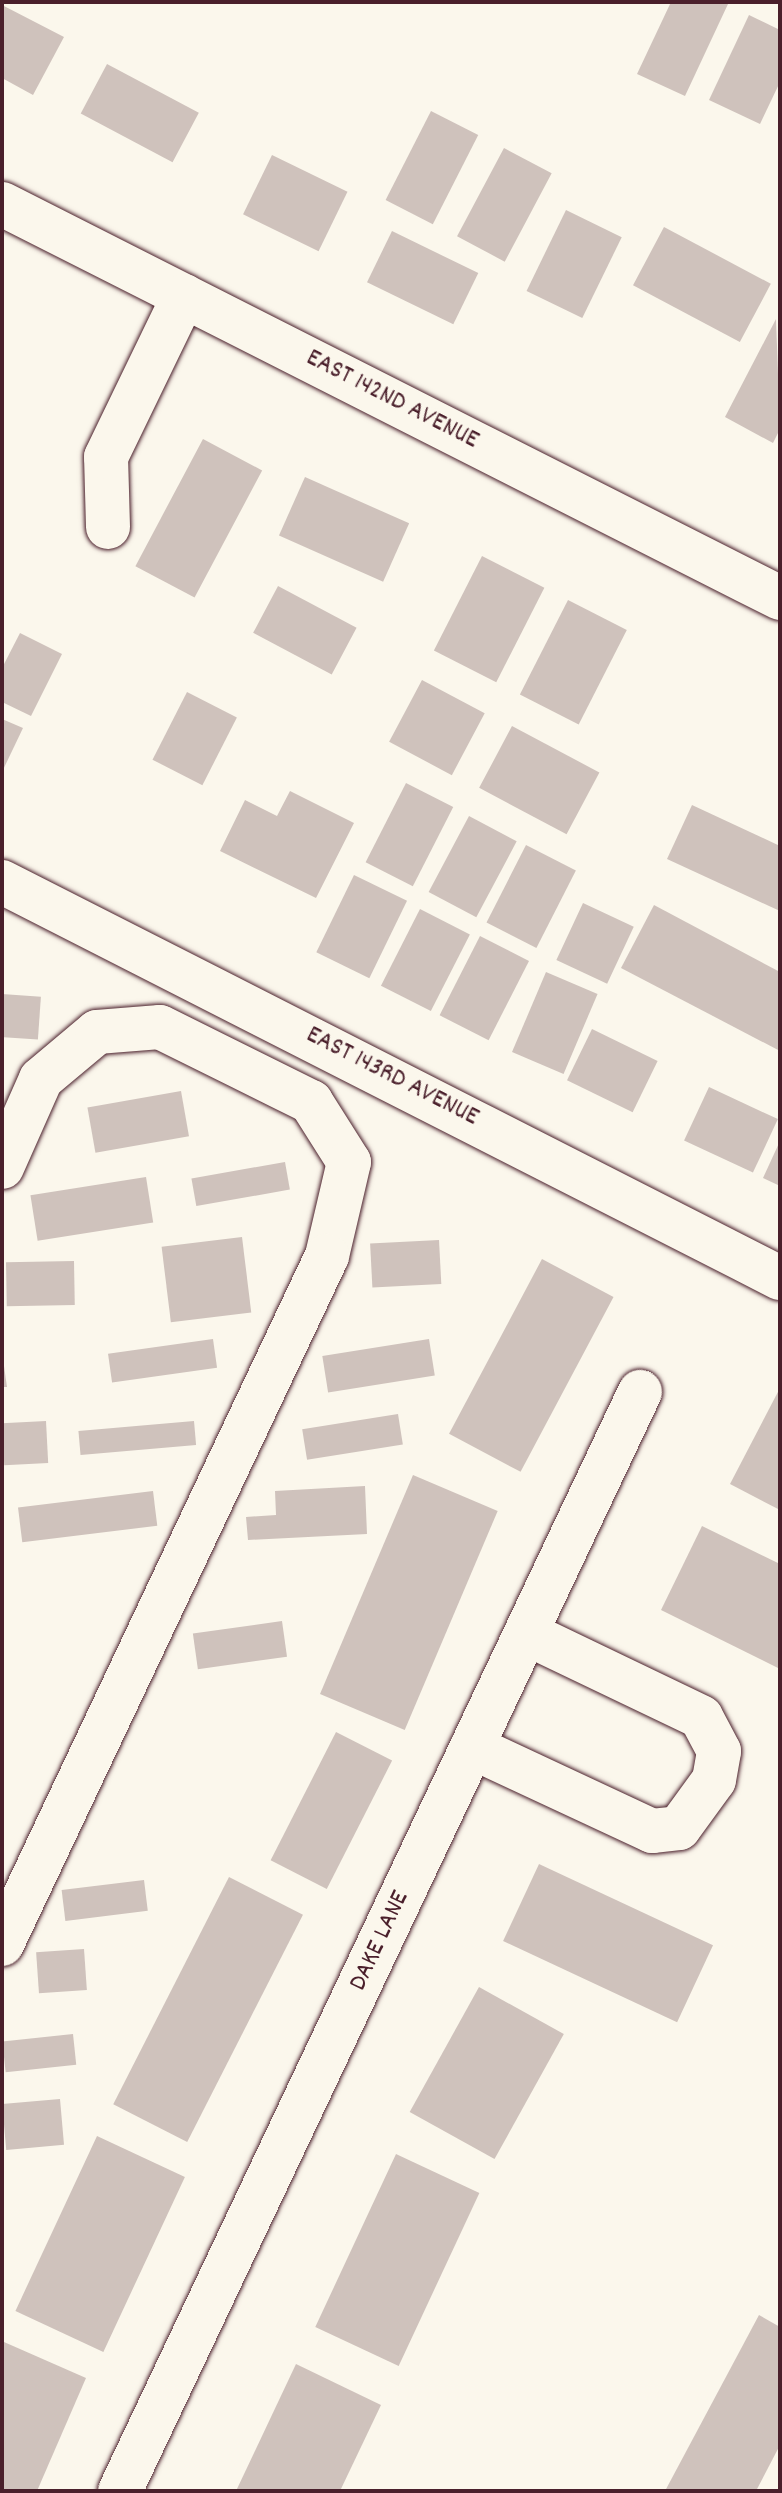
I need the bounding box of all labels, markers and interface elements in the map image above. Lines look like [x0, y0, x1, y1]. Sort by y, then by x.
street label: EAST 142ND AVENUE [300, 343, 484, 457]
street label: EAST 143RD AVENUE [300, 1020, 484, 1134]
street label: DAKE LANE [343, 1886, 417, 1996]

